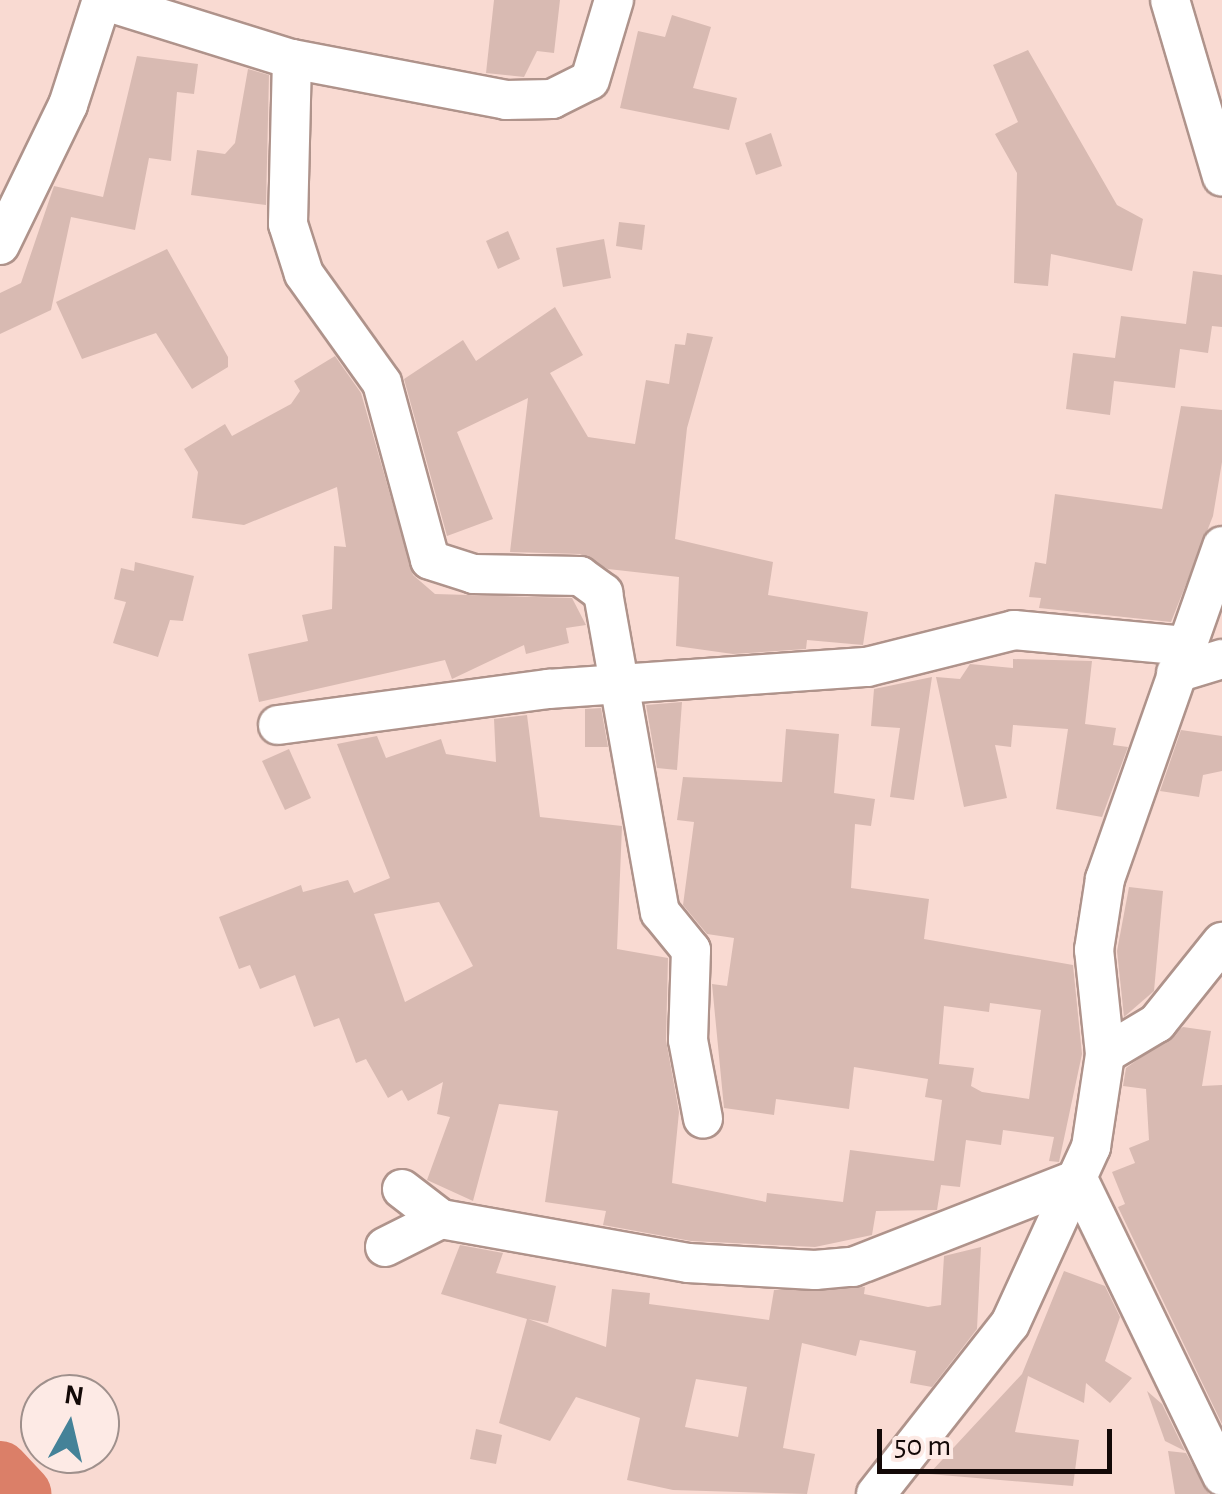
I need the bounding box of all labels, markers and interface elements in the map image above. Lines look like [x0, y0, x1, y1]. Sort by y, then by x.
north arrow [20, 1374, 120, 1474]
text: N [62, 1381, 85, 1411]
scale bar [882, 1409, 1117, 1471]
text: 50 m [894, 1431, 951, 1461]

